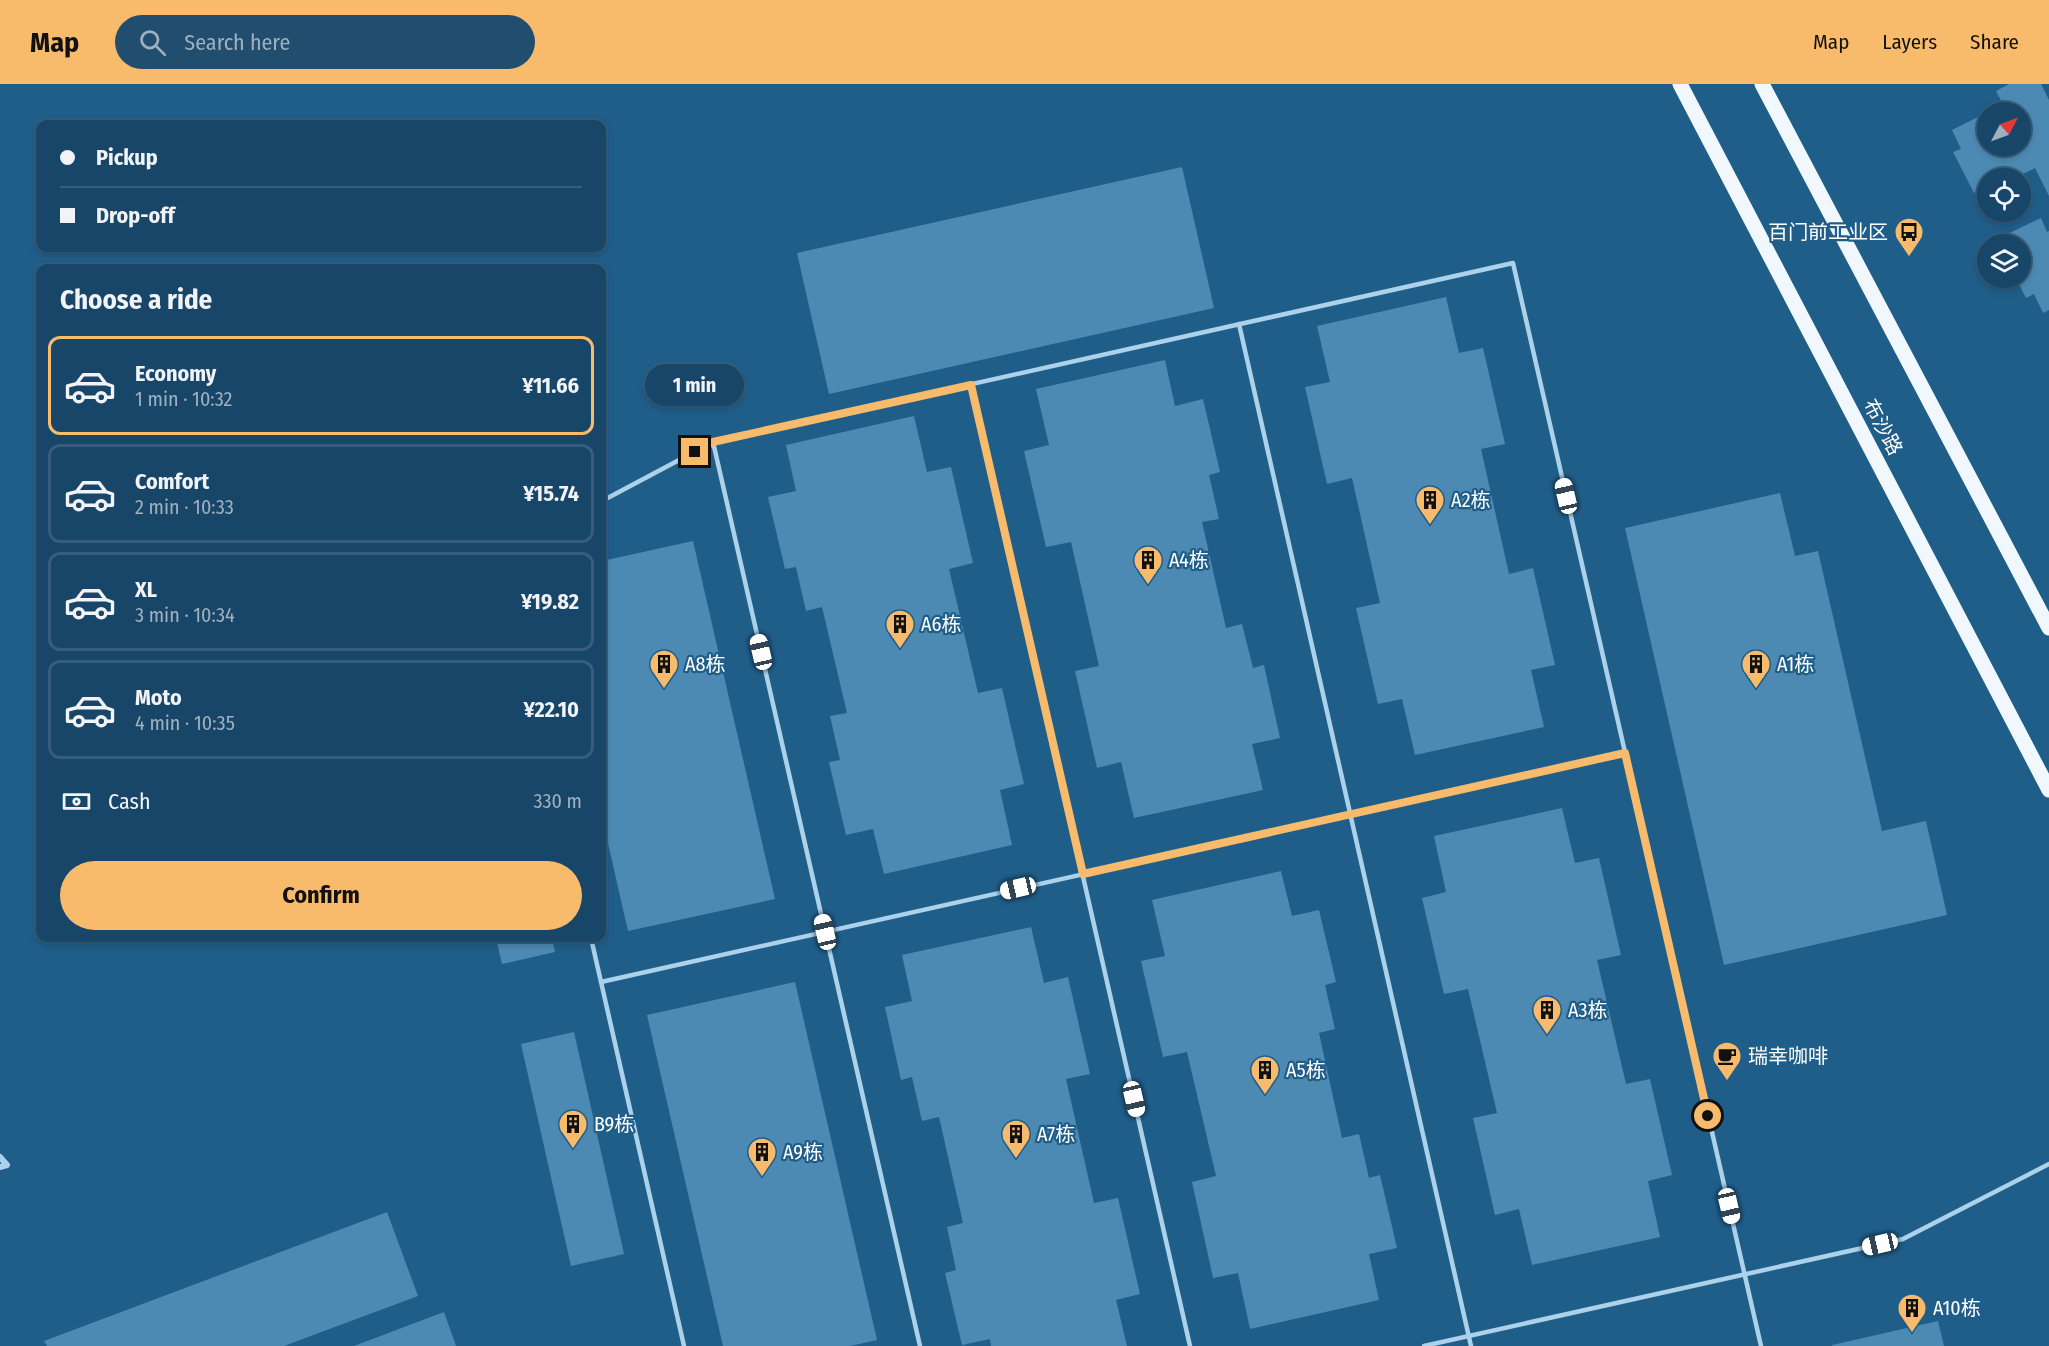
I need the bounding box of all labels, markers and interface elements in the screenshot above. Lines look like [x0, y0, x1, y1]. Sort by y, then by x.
search box [115, 15, 535, 69]
text: Map [30, 26, 79, 59]
icon: search [136, 26, 169, 59]
text: Search here [184, 29, 290, 56]
text: Map [1813, 29, 1849, 55]
text: Layers [1882, 29, 1937, 55]
text: Share [1970, 29, 2019, 55]
north arrow [1977, 102, 2031, 156]
map controls [1977, 102, 2031, 288]
text: Pickup [96, 144, 158, 171]
button: locate [1977, 168, 2031, 222]
text: Drop-off [96, 202, 175, 229]
bus stop icon: 百门前工业区 [1893, 216, 1925, 258]
place label: 百门前工业区 [1768, 220, 1888, 244]
button: layers [1977, 234, 2031, 288]
text: Choose a ride [60, 284, 212, 316]
icon: car [63, 359, 117, 413]
text: Economy [135, 360, 216, 387]
callout: 1 min [646, 365, 744, 407]
text: ¥11.66 [522, 372, 579, 399]
text: 1 min [673, 373, 716, 397]
text: 1 min · 10:32 [135, 387, 232, 411]
street label: 布沙路 [1858, 395, 1908, 459]
route end [681, 438, 708, 465]
icon: car [63, 467, 117, 521]
text: Comfort [135, 468, 209, 495]
car [1553, 476, 1579, 516]
text: ¥15.74 [523, 480, 579, 507]
building icon: A2栋 [1414, 484, 1446, 526]
place label: A2栋 [1451, 488, 1491, 512]
text: 2 min · 10:33 [135, 495, 234, 519]
building icon: A4栋 [1132, 544, 1164, 586]
place label: A4栋 [1169, 548, 1209, 572]
icon: car [63, 575, 117, 629]
text: XL [135, 576, 157, 603]
text: ¥19.82 [521, 588, 579, 615]
text: 3 min · 10:34 [135, 603, 235, 627]
building icon: A6栋 [884, 608, 916, 650]
place label: A6栋 [921, 612, 961, 636]
car [748, 632, 774, 672]
building icon: A8栋 [648, 648, 680, 690]
building icon: A1栋 [1740, 648, 1772, 690]
place label: A8栋 [685, 652, 726, 676]
place label: A1栋 [1777, 652, 1814, 676]
icon: car [63, 683, 117, 737]
text: Moto [135, 684, 182, 711]
text: ¥22.10 [523, 696, 579, 723]
text: 4 min · 10:35 [135, 711, 235, 735]
icon: cash [60, 785, 93, 818]
text: Cash [108, 788, 151, 815]
text: 330 m [533, 789, 582, 813]
button: Confirm [60, 861, 582, 930]
car [998, 875, 1038, 901]
car [812, 912, 838, 952]
building icon: A3栋 [1531, 994, 1563, 1036]
place label: A3栋 [1568, 998, 1608, 1022]
cafe icon: 瑞幸咖啡 [1711, 1040, 1743, 1082]
place label: 瑞幸咖啡 [1748, 1044, 1828, 1068]
building icon: A5栋 [1249, 1054, 1281, 1096]
place label: A5栋 [1286, 1058, 1326, 1082]
car [1121, 1079, 1147, 1119]
route start [1694, 1102, 1721, 1129]
building icon: B9栋 [557, 1108, 589, 1150]
place label: B9栋 [594, 1112, 634, 1136]
building icon: A7栋 [1000, 1118, 1032, 1160]
place label: A7栋 [1037, 1122, 1075, 1146]
building icon: A9栋 [746, 1136, 778, 1178]
place label: A9栋 [783, 1140, 823, 1164]
car [1716, 1186, 1742, 1226]
car [1860, 1231, 1900, 1257]
building icon: A10栋 [1896, 1292, 1928, 1334]
place label: A10栋 [1933, 1296, 1981, 1320]

